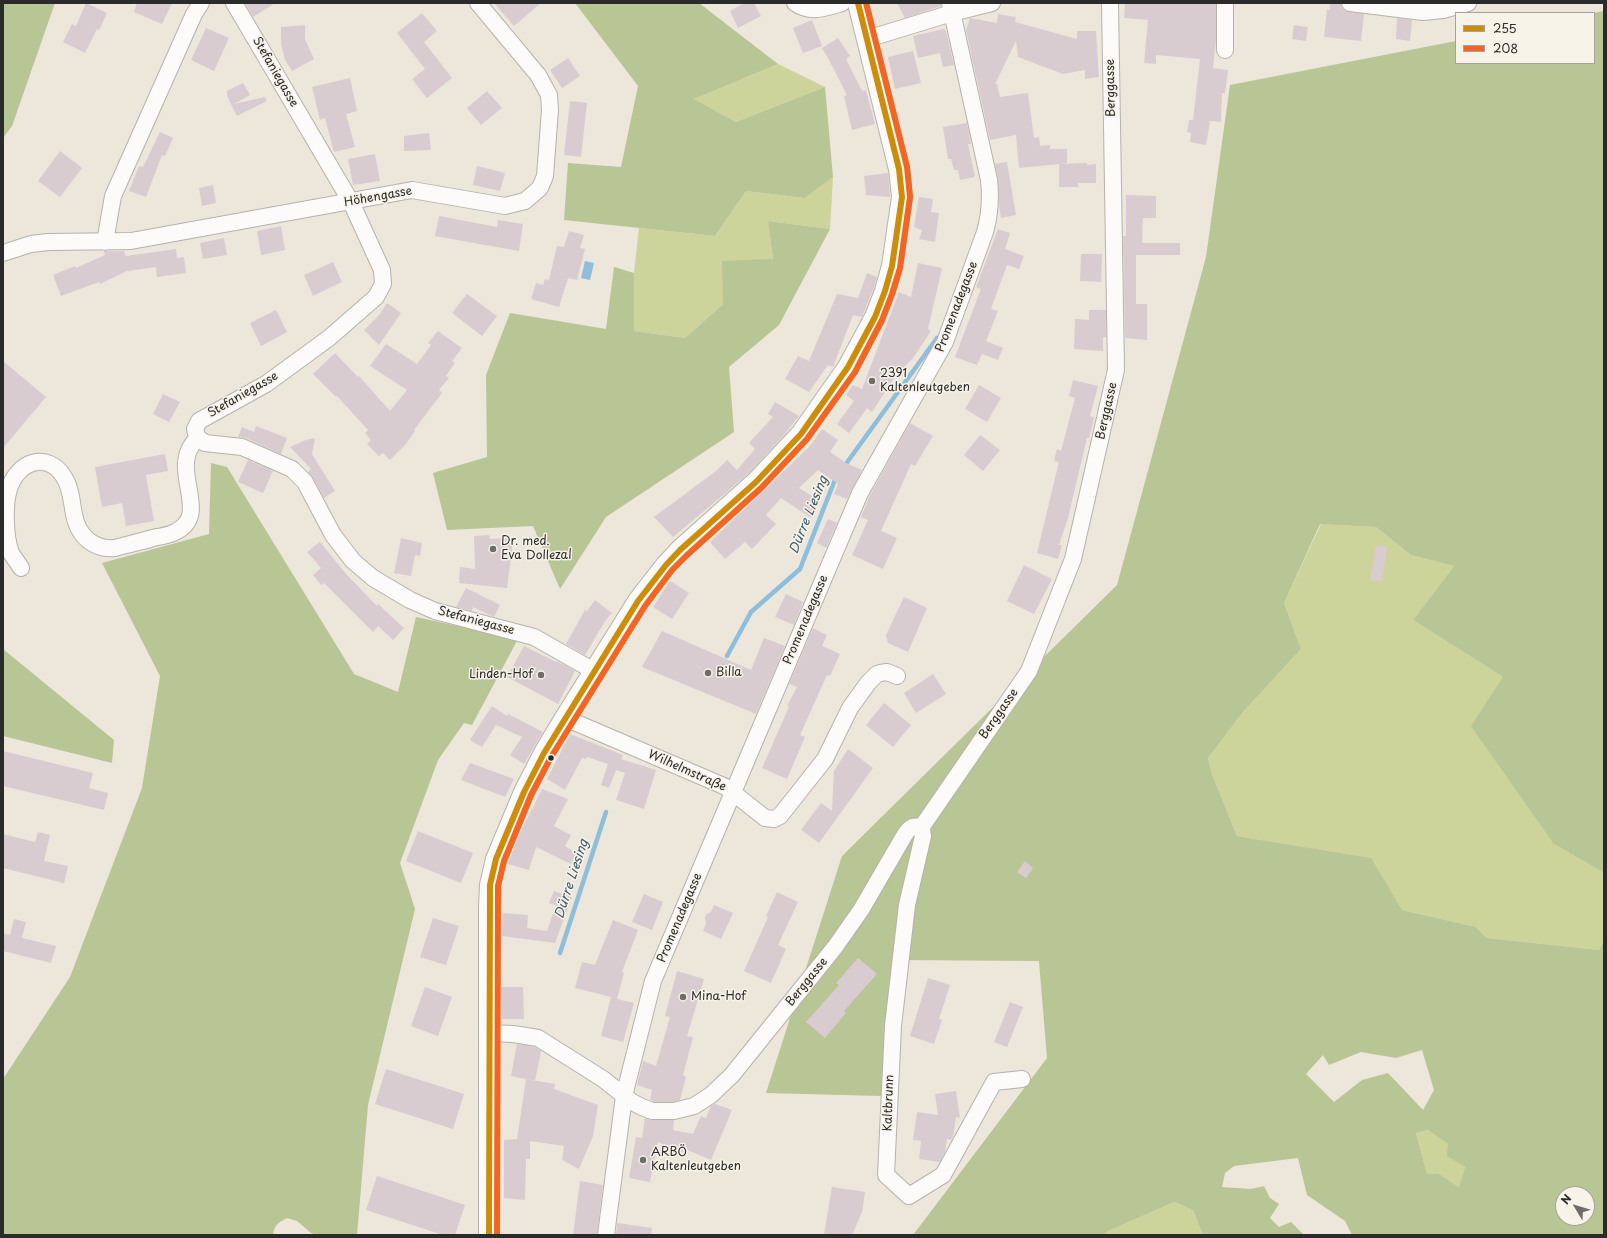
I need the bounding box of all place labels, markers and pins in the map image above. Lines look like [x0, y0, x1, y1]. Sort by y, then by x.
place label: 2391 Kaltenleutgeben [880, 367, 970, 395]
marker: 2391 Kaltenleutgeben [867, 376, 877, 386]
place label: Dr. med. Eva Dollezal [501, 535, 572, 563]
marker: Dr. med. Eva Dollezal [488, 544, 498, 554]
place label: Billa [716, 666, 742, 680]
place label: Linden-Hof [469, 668, 533, 682]
marker: Billa [703, 668, 713, 678]
marker: Linden-Hof [536, 670, 546, 680]
unlabelled marker [546, 753, 556, 763]
place label: Mina-Hof [691, 990, 746, 1004]
marker: Mina-Hof [678, 992, 688, 1002]
place label: ARBÖ Kaltenleutgeben [651, 1146, 741, 1174]
marker: ARBÖ Kaltenleutgeben [638, 1155, 648, 1165]

